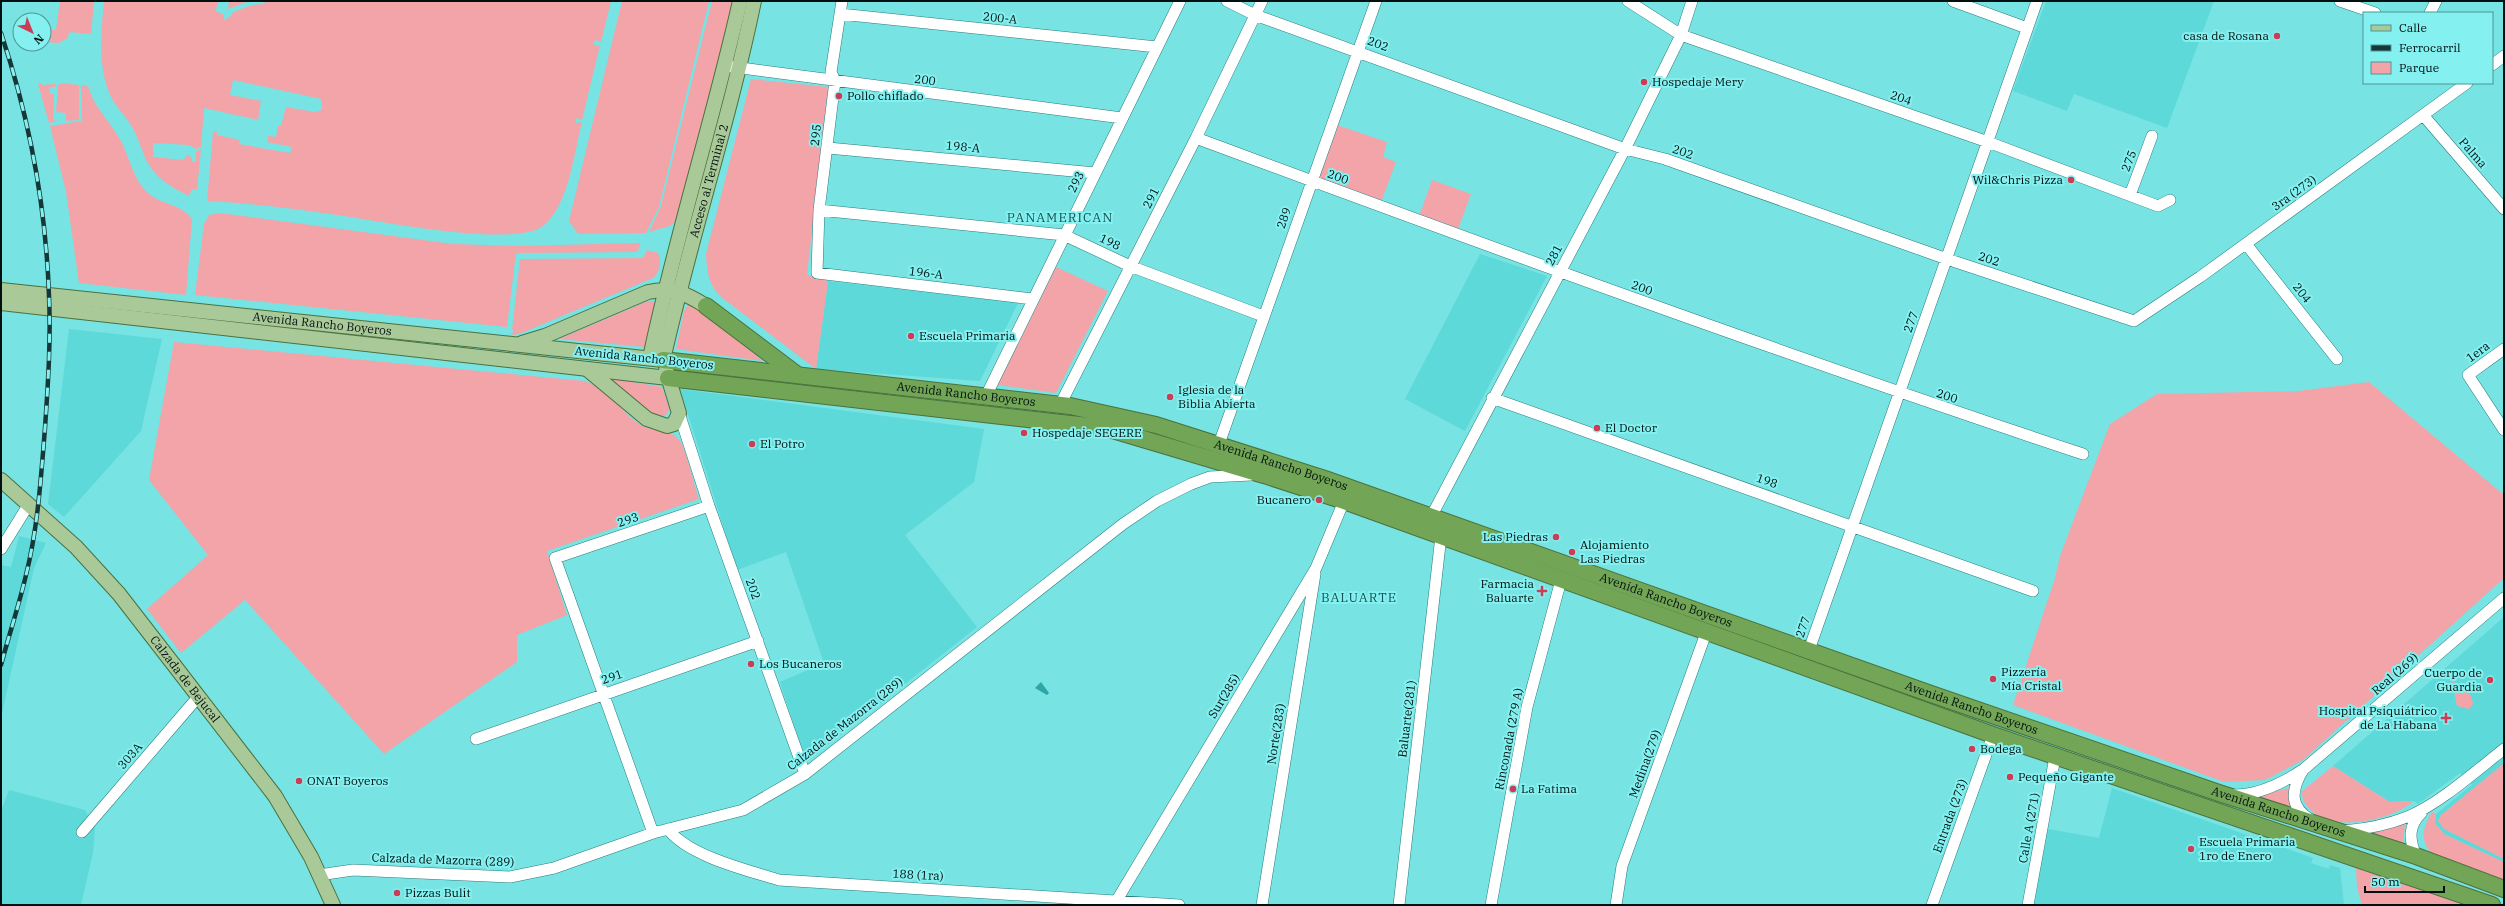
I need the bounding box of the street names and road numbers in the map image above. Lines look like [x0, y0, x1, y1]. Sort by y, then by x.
street label: 200-A [982, 8, 1019, 27]
street label: 202 [1365, 33, 1391, 54]
street label: 200 [913, 71, 937, 88]
street label: 204 [1889, 87, 1914, 108]
street label: Acceso al Terminal 2 [686, 122, 731, 239]
street label: 295 [807, 123, 824, 146]
street label: Palma [2456, 134, 2491, 171]
street label: 198-A [945, 138, 982, 156]
street label: 202 [1671, 141, 1696, 162]
street label: 275 [2118, 148, 2139, 174]
street label: 200 [1325, 166, 1351, 187]
street label: 293 [1064, 169, 1087, 195]
street label: 3ra (273) [2269, 171, 2319, 214]
street label: 291 [1139, 185, 1162, 211]
street label: 289 [1273, 205, 1294, 230]
street label: 198 [1097, 230, 1123, 253]
street label: 281 [1542, 242, 1565, 268]
street label: 202 [1977, 248, 2002, 269]
street label: 196-A [908, 263, 945, 282]
street label: 200 [1629, 277, 1655, 298]
street label: 204 [2290, 280, 2315, 306]
street label: Avenida Rancho Boyeros [252, 309, 393, 338]
street label: 277 [1900, 309, 1921, 335]
street label: 1era [2463, 338, 2493, 365]
street label: Avenida Rancho Boyeros [574, 343, 714, 372]
street label: Avenida Rancho Boyeros [896, 378, 1037, 409]
street label: 200 [1935, 385, 1960, 406]
street label: Avenida Rancho Boyeros [1212, 436, 1350, 494]
street label: 198 [1755, 470, 1780, 491]
street label: 293 [615, 509, 640, 530]
street label: Avenida Rancho Boyeros [1598, 569, 1735, 630]
street label: 202 [743, 576, 764, 602]
street label: 277 [1792, 614, 1813, 639]
street label: Calzada de Bejucal [147, 633, 224, 726]
street label: Real (269) [2368, 649, 2421, 698]
street label: 291 [599, 666, 624, 687]
street label: Sur(285) [1204, 671, 1243, 721]
street label: Calzada de Mazorra (289) [784, 674, 906, 773]
street label: Avenida Rancho Boyeros [1903, 677, 2040, 737]
street label: Baluarte(281) [1394, 679, 1419, 758]
street label: Rinconada (279 A) [1491, 687, 1526, 791]
street label: Norte(283) [1263, 702, 1288, 766]
street label: Medina(279) [1625, 727, 1664, 800]
street label: 303A [114, 739, 146, 772]
street label: Entrada (273) [1929, 777, 1970, 855]
street label: Avenida Rancho Boyeros [2210, 783, 2348, 840]
street label: Calle A (271) [2015, 792, 2042, 864]
street label: Calzada de Mazorra (289) [371, 850, 515, 869]
street label: 188 (1ra) [892, 866, 944, 883]

